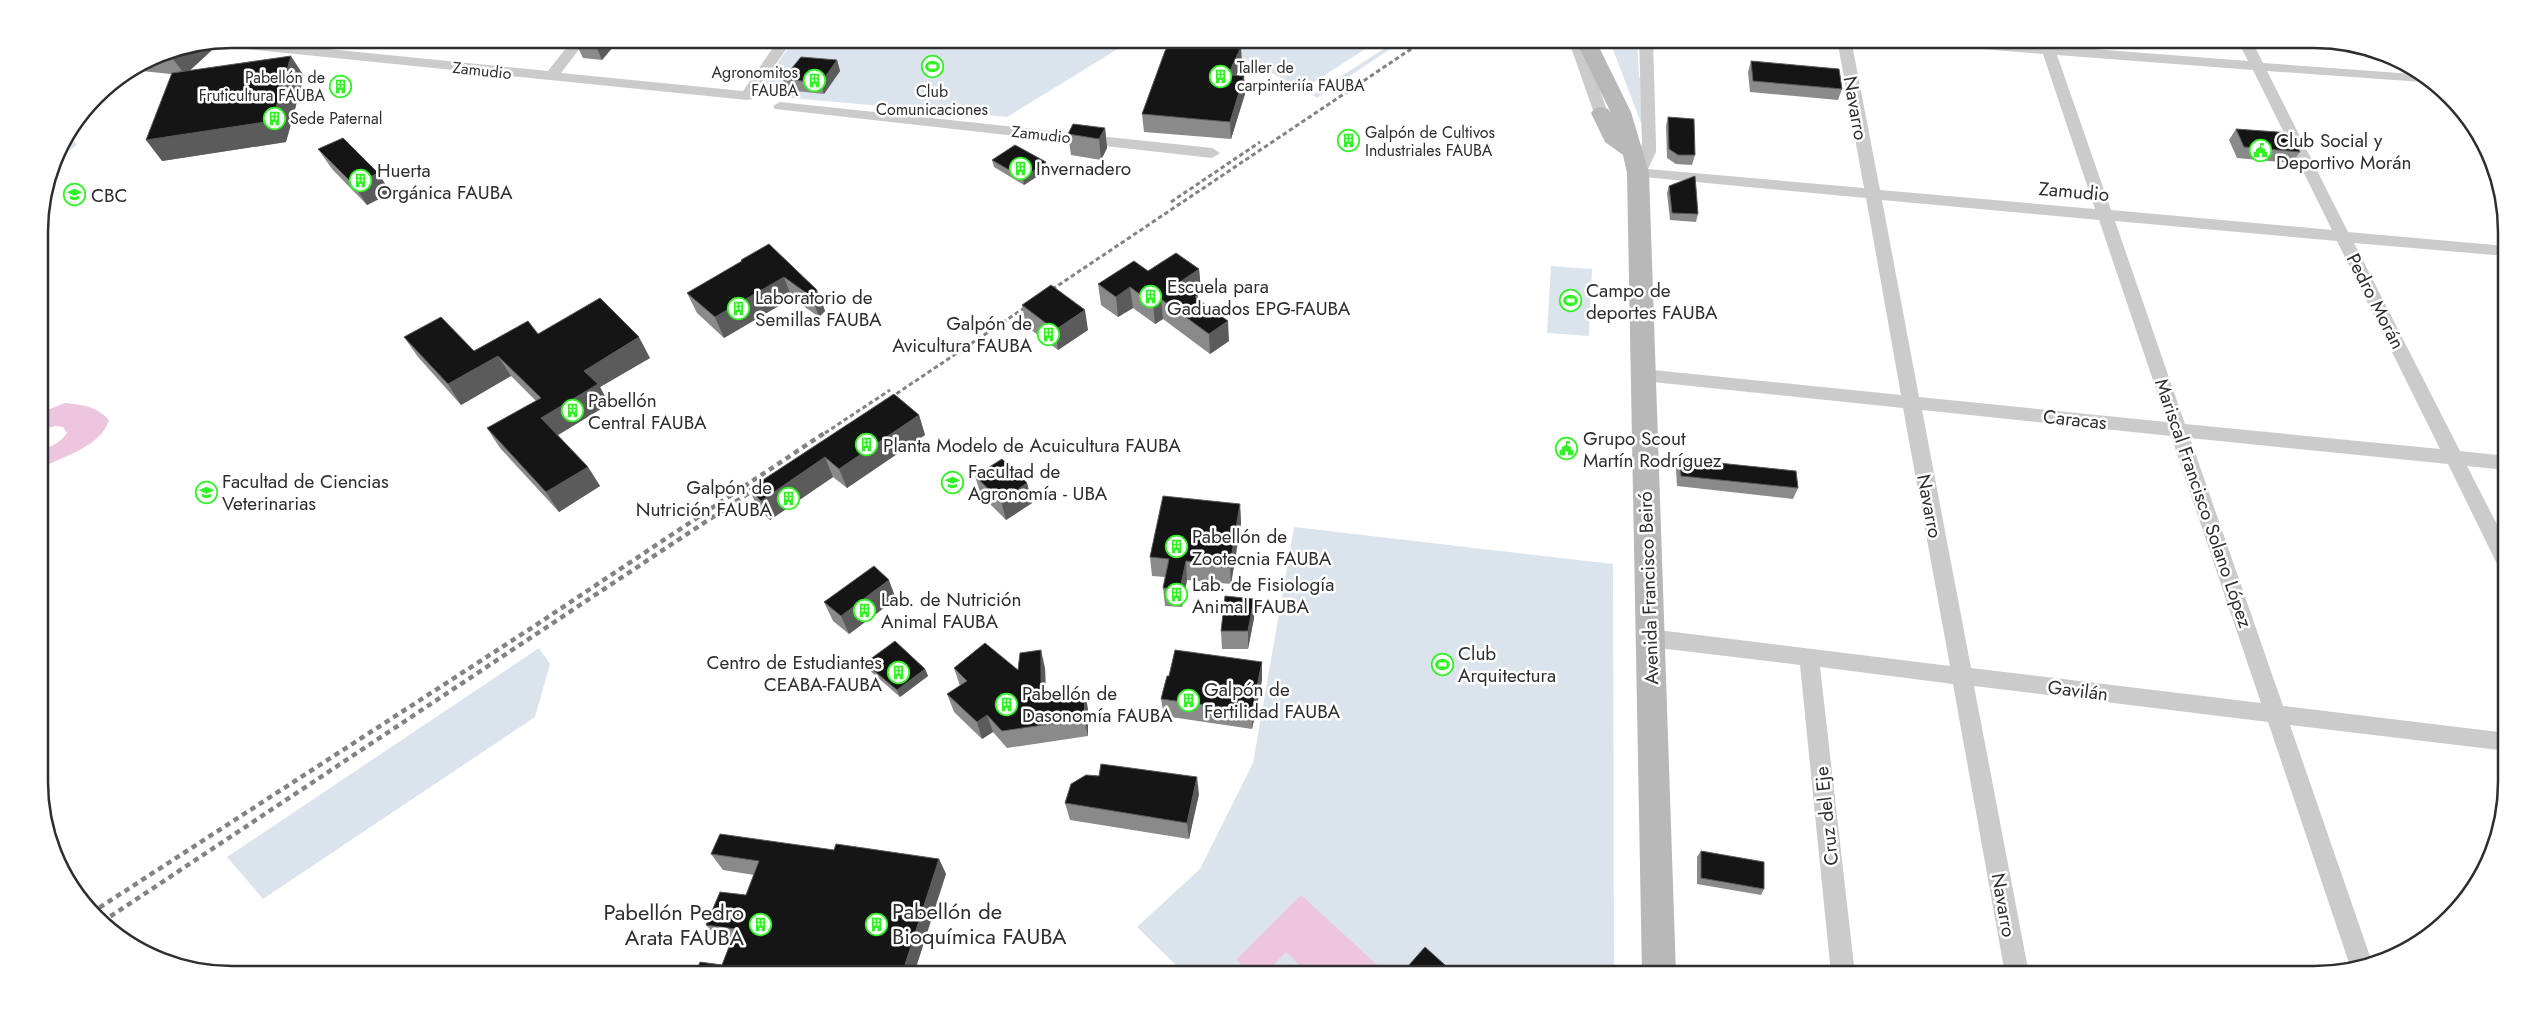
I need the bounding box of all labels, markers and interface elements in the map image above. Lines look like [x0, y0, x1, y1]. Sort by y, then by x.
sports icon: Club Comunicaciones [920, 55, 944, 79]
street label: Zamudio [451, 56, 513, 85]
place label: Taller de carpinteriía FAUBA [1237, 56, 1365, 97]
place label: Agronomitos FAUBA [712, 61, 798, 102]
building icon: Taller de carpinteriía FAUBA [1209, 64, 1233, 88]
place label: Pabellón de Fruticultura FAUBA [199, 66, 325, 107]
building icon: Agronomitos FAUBA [802, 69, 826, 93]
building icon: Pabellón de Fruticultura FAUBA [329, 74, 353, 98]
street label: Navarro [1837, 74, 1874, 142]
place label: Club Comunicaciones [876, 80, 988, 121]
building icon: Sede Paternal [262, 106, 286, 130]
place label: Sede Paternal [290, 107, 383, 130]
street label: Zamudio [1010, 120, 1072, 149]
place label: Galpón de Cultivos Industriales FAUBA [1365, 121, 1495, 162]
place label: Club Social y Deportivo Morán [2276, 127, 2412, 176]
building icon: Galpón de Cultivos Industriales FAUBA [1337, 129, 1361, 153]
public building icon: Club Social y Deportivo Morán [2248, 139, 2272, 163]
place label: Invernadero [1036, 155, 1131, 182]
building icon: Invernadero [1008, 156, 1032, 180]
place label: Huerta Orgánica FAUBA [377, 157, 513, 206]
building icon: Huerta Orgánica FAUBA [349, 169, 373, 193]
street label: Zamudio [2038, 175, 2110, 208]
place label: CBC [91, 182, 128, 209]
school or university icon: CBC [63, 183, 87, 207]
street label: Pedro Morán [2340, 249, 2411, 354]
place label: Escuela para Gaduados EPG-FAUBA [1167, 273, 1351, 322]
place label: Campo de deportes FAUBA [1586, 277, 1718, 326]
place label: Laboratorio de Semillas FAUBA [755, 284, 882, 333]
building icon: Escuela para Gaduados EPG-FAUBA [1139, 285, 1163, 309]
sports icon: Campo de deportes FAUBA [1558, 289, 1582, 313]
building icon: Laboratorio de Semillas FAUBA [727, 296, 751, 320]
place label: Galpón de Avicultura FAUBA [892, 310, 1032, 359]
building icon: Galpón de Avicultura FAUBA [1036, 322, 1060, 346]
street label: Mariscal Francisco Solano López [2148, 375, 2259, 632]
place label: Pabellón Central FAUBA [588, 387, 707, 436]
building icon: Pabellón Central FAUBA [560, 399, 584, 423]
street label: Caracas [2042, 403, 2108, 436]
place label: Grupo Scout Martín Rodríguez [1583, 425, 1722, 474]
place label: Planta Modelo de Acuicultura FAUBA [883, 432, 1181, 459]
building icon: Planta Modelo de Acuicultura FAUBA [855, 433, 879, 457]
public building icon: Grupo Scout Martín Rodríguez [1555, 437, 1579, 461]
place label: Facultad de Agronomía - UBA [968, 458, 1108, 507]
place label: Facultad de Ciencias Veterinarias [222, 468, 389, 517]
school or university icon: Facultad de Agronomía - UBA [940, 470, 964, 494]
street label: Navarro [1910, 472, 1949, 540]
place label: Galpón de Nutrición FAUBA [636, 474, 772, 523]
school or university icon: Facultad de Ciencias Veterinarias [194, 480, 218, 504]
building icon: Galpón de Nutrición FAUBA [776, 486, 800, 510]
street label: Avenida Francisco Beiró [1632, 491, 1665, 685]
place label: Pabellón de Zootecnia FAUBA [1192, 523, 1332, 572]
building icon: Pabellón de Zootecnia FAUBA [1164, 535, 1188, 559]
place label: Lab. de Fisiología Animal FAUBA [1192, 571, 1334, 620]
building icon: Lab. de Fisiología Animal FAUBA [1164, 583, 1188, 607]
place label: Lab. de Nutrición Animal FAUBA [881, 586, 1021, 635]
building icon: Lab. de Nutrición Animal FAUBA [853, 598, 877, 622]
place label: Club Arquitectura [1458, 640, 1556, 689]
place label: Centro de Estudiantes CEABA-FAUBA [707, 649, 882, 698]
sports icon: Club Arquitectura [1430, 652, 1454, 676]
building icon: Centro de Estudiantes CEABA-FAUBA [886, 661, 910, 685]
street label: Gavilán [2046, 673, 2110, 708]
place label: Galpón de Fertilidad FAUBA [1204, 676, 1340, 725]
place label: Pabellón de Dasonomía FAUBA [1022, 680, 1173, 729]
building icon: Galpón de Fertilidad FAUBA [1176, 688, 1200, 712]
building icon: Pabellón de Dasonomía FAUBA [994, 692, 1018, 716]
street label: Cruz del Eje [1808, 765, 1845, 867]
street label: Navarro [1985, 871, 2022, 939]
place label: Pabellón de Bioquímica FAUBA [892, 895, 1067, 952]
place label: Pabellón Pedro Arata FAUBA [603, 896, 744, 953]
building icon: Pabellón de Bioquímica FAUBA [864, 912, 888, 936]
building icon: Pabellón Pedro Arata FAUBA [748, 913, 772, 937]

